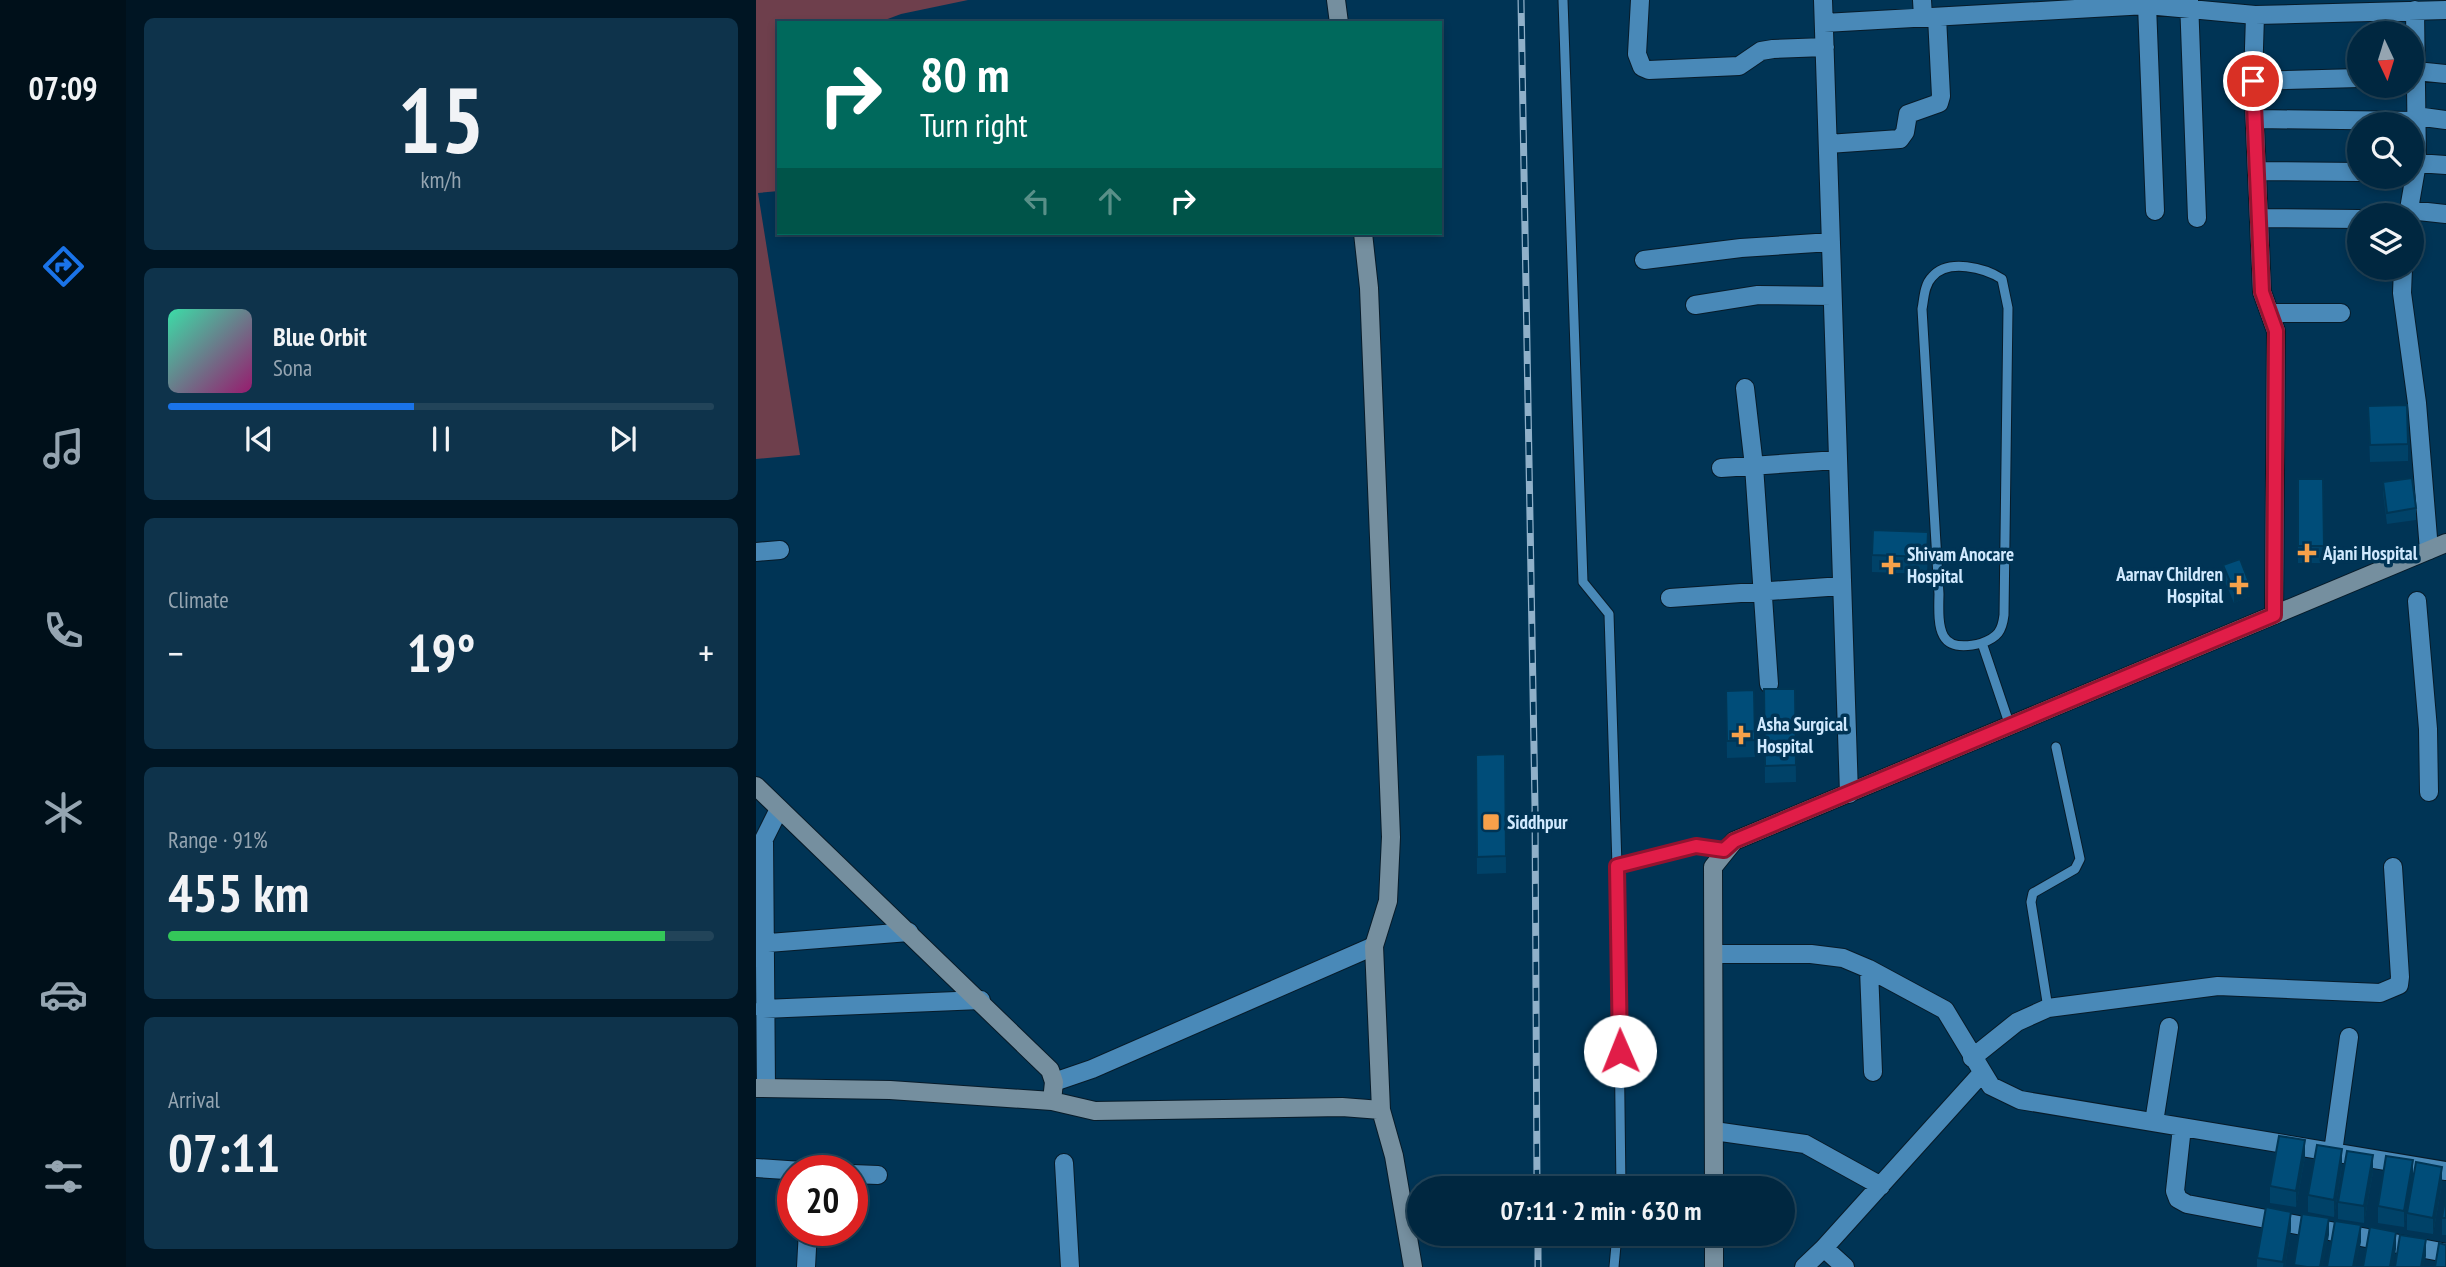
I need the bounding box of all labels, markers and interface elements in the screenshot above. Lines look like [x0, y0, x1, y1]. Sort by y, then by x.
north arrow [2347, 21, 2424, 98]
map controls [2347, 21, 2424, 280]
text: 80 m [920, 42, 1009, 106]
icon: right [805, 49, 896, 140]
pin [2223, 51, 2283, 111]
text: 15 [398, 60, 485, 178]
icon: arrive [2234, 62, 2272, 100]
text: 07:09 [28, 67, 98, 109]
text: Turn right [920, 104, 1028, 146]
button: search [2347, 112, 2424, 189]
text: km/h [421, 165, 461, 194]
icon: left [1018, 182, 1056, 220]
icon: ahead [1091, 182, 1129, 220]
icon: right [1164, 182, 1202, 220]
button: layers [2347, 203, 2424, 280]
icon: directions [39, 242, 88, 291]
text: Blue Orbit [273, 320, 367, 353]
text: Sona [273, 353, 312, 382]
icon: previous [240, 420, 278, 458]
icon: pause [422, 420, 460, 458]
icon: next [604, 420, 642, 458]
icon: music [39, 424, 88, 473]
place label: Ajani Hospital [2322, 541, 2418, 565]
place label: Shivam Anocare Hospital [1907, 542, 2014, 588]
marker: Ajani Hospital [2297, 543, 2317, 563]
marker: Shivam Anocare Hospital [1881, 555, 1901, 575]
place label: Aarnav Children Hospital [2115, 562, 2223, 608]
marker: Aarnav Children Hospital [2229, 575, 2249, 595]
text: Climate [168, 585, 229, 614]
icon: phone [39, 606, 88, 655]
text: 19° [407, 619, 475, 686]
text: − [168, 628, 184, 677]
text: + [698, 628, 714, 677]
place label: Asha Surgical Hospital [1756, 712, 1848, 758]
marker: Asha Surgical Hospital [1731, 725, 1751, 745]
icon: climate [39, 788, 88, 837]
place label: Siddhpur [1507, 810, 1568, 834]
marker: Siddhpur [1481, 812, 1501, 832]
text: Range · 91% [168, 825, 268, 854]
text: 455 km [168, 859, 309, 926]
icon: car [39, 970, 88, 1019]
position arrow [1583, 1014, 1657, 1088]
text: Arrival [168, 1085, 220, 1114]
text: 07:11 [168, 1119, 280, 1186]
icon: filters [39, 1152, 88, 1201]
speed limit sign: 20 [777, 1155, 868, 1246]
text: 07:11 · 2 min · 630 m [1501, 1194, 1701, 1227]

